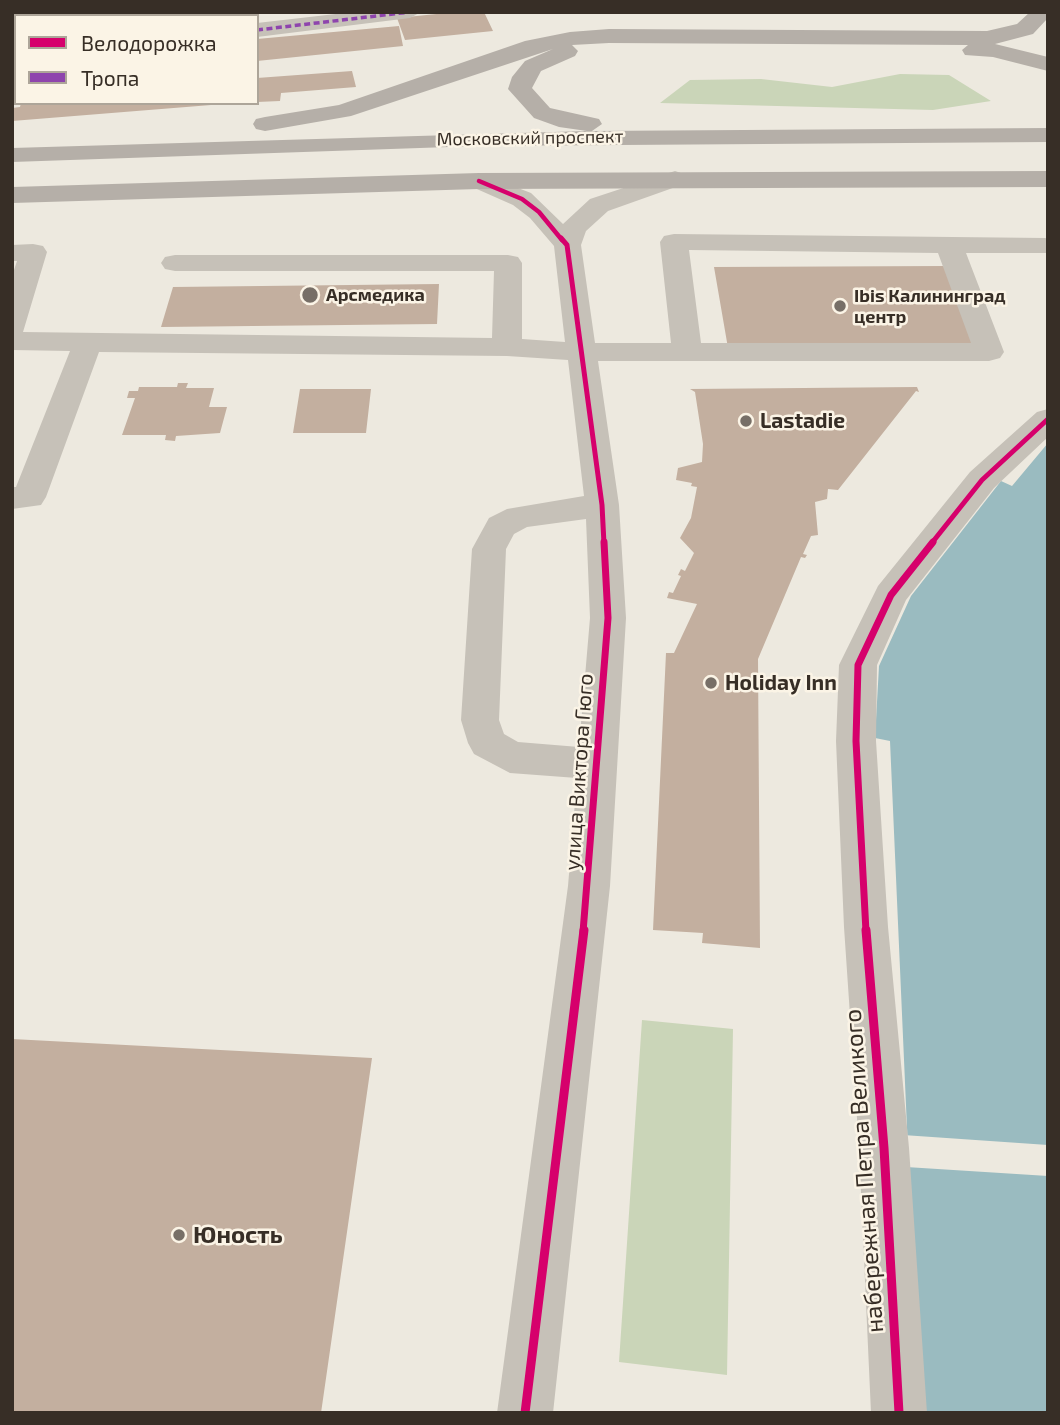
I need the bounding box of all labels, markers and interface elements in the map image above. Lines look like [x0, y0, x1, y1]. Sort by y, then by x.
legend [14, 14, 259, 105]
text: Велодорожка [81, 30, 217, 55]
text: Тропа [81, 65, 139, 90]
street label: Московский проспект [436, 126, 624, 150]
place label: Арсмедика [326, 284, 425, 306]
marker: Арсмедика [300, 285, 320, 305]
place label: Ibis Калининград центр [854, 285, 1006, 328]
marker: Ibis Калининград центр [832, 298, 848, 314]
place label: Lastadie [760, 408, 845, 434]
marker: Lastadie [738, 413, 754, 429]
place label: Holiday Inn [725, 670, 837, 696]
street label: улица Виктора Гюго [560, 673, 598, 871]
marker: Holiday Inn [703, 675, 719, 691]
street label: набережная Петра Великого [838, 1008, 890, 1334]
place label: Юность [193, 1221, 283, 1249]
marker: Юность [171, 1227, 187, 1243]

